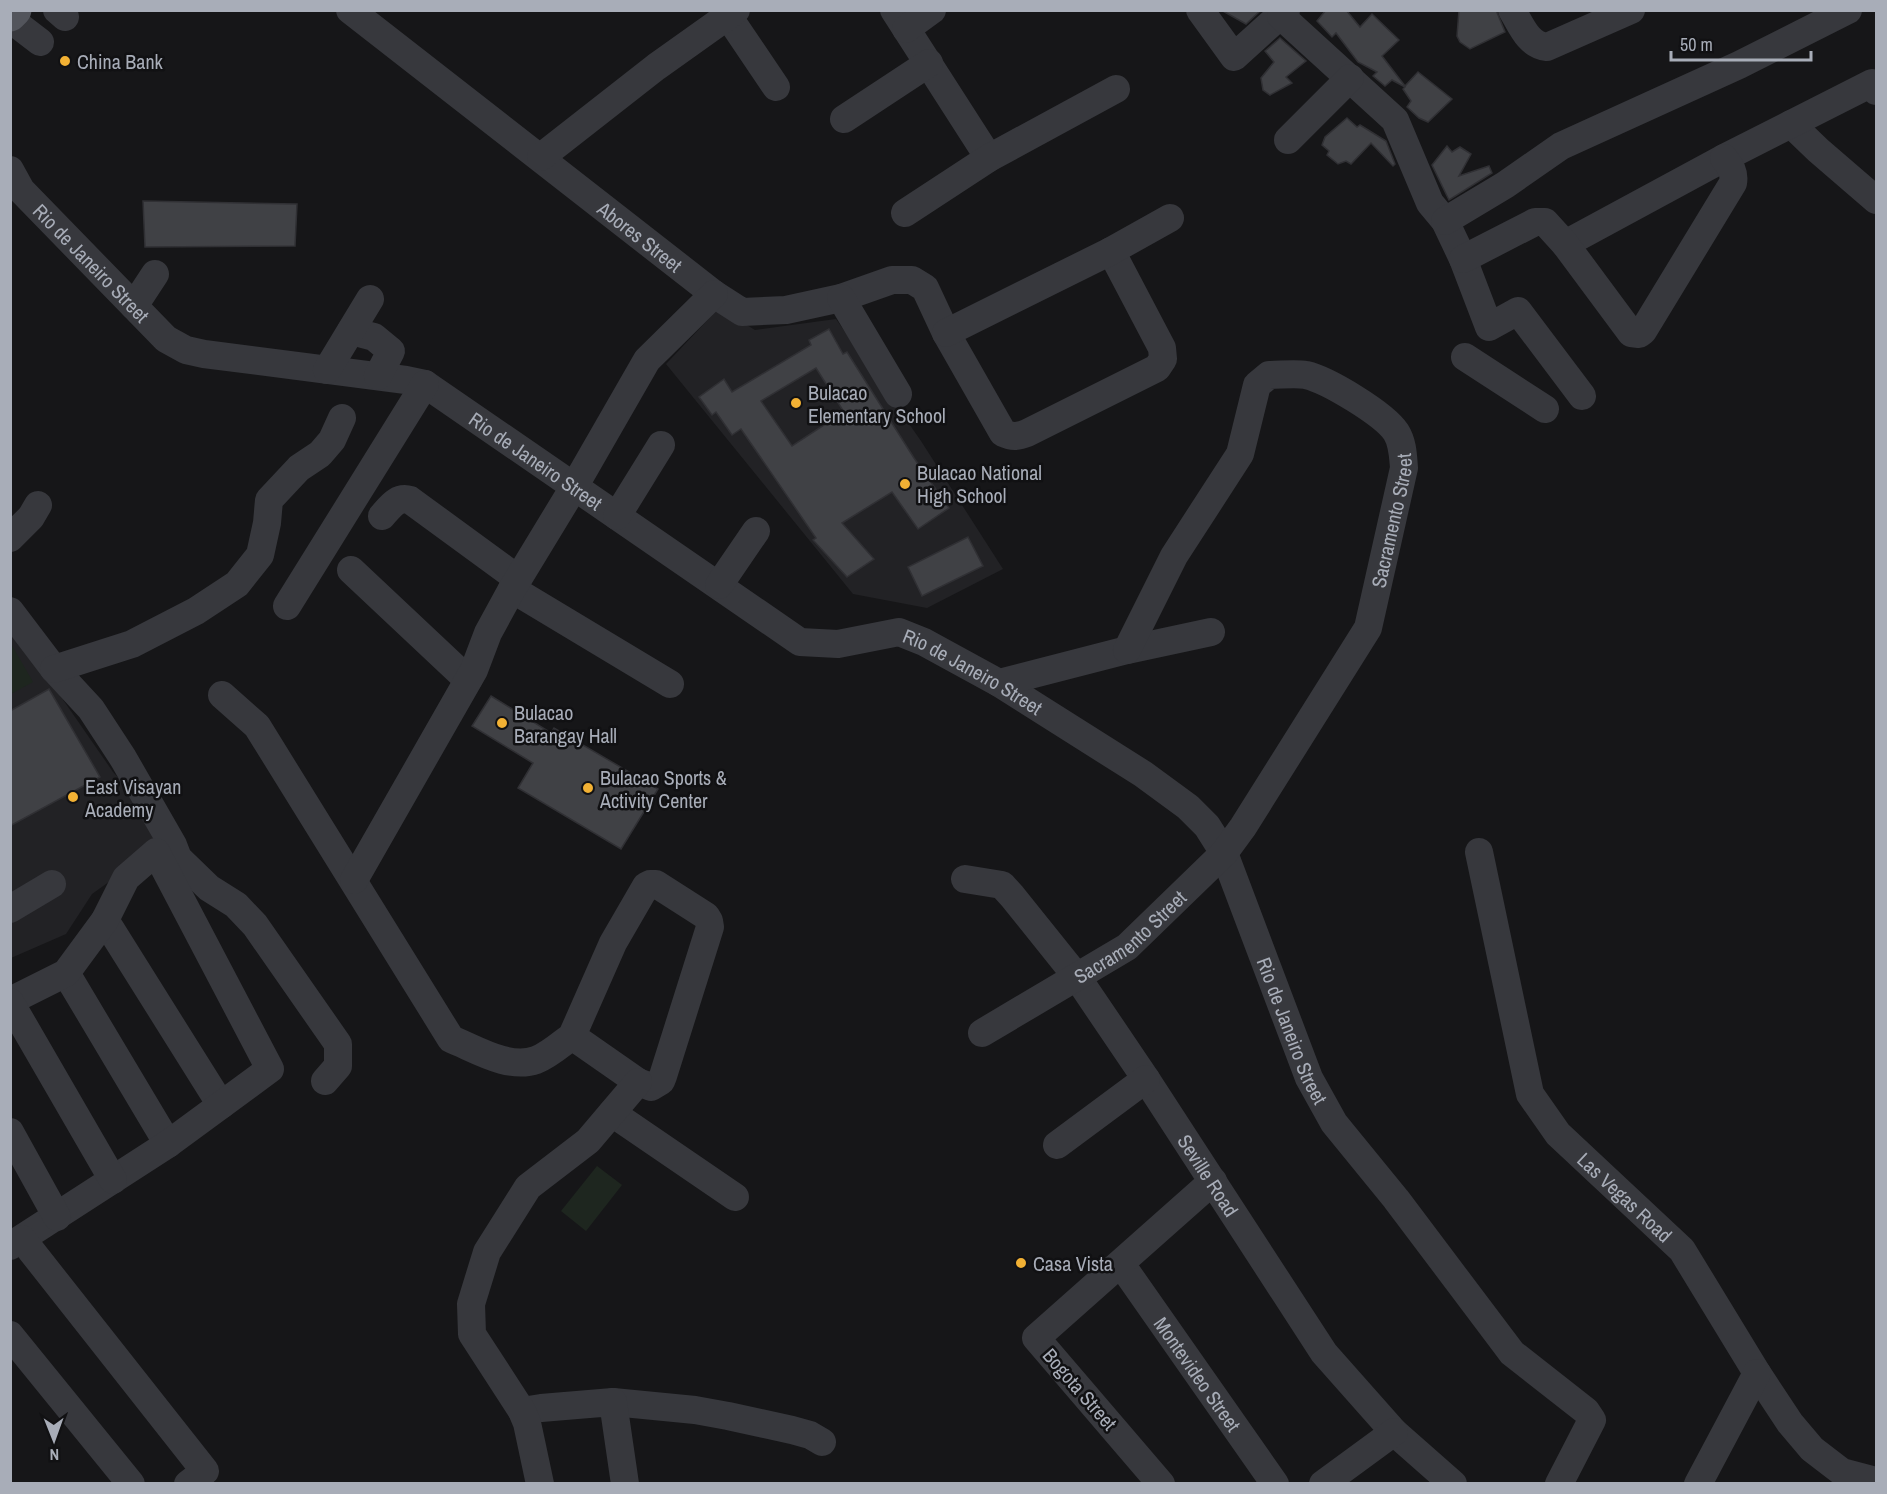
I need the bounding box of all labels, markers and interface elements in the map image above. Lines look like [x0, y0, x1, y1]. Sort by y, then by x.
scale bar [1671, 24, 1810, 62]
text: 50 m [1680, 32, 1713, 57]
place label: China Bank [77, 48, 163, 75]
marker: China Bank [58, 54, 72, 68]
street label: Abores Street [591, 194, 688, 278]
street label: Rio de Janeiro Street [27, 197, 156, 328]
place label: Bulacao Elementary School [808, 379, 946, 429]
marker: Bulacao Elementary School [789, 396, 803, 410]
street label: Rio de Janeiro Street [464, 405, 608, 516]
street label: Sacramento Street [1364, 452, 1417, 590]
place label: Bulacao National High School [917, 459, 1042, 509]
marker: Bulacao National High School [898, 477, 912, 491]
street label: Rio de Janeiro Street [899, 622, 1048, 721]
place label: Bulacao Barangay Hall [514, 699, 617, 749]
marker: Bulacao Barangay Hall [495, 716, 509, 730]
place label: Bulacao Sports & Activity Center [599, 764, 727, 814]
place label: East Visayan Academy [84, 773, 181, 823]
marker: Bulacao Sports & Activity Center [581, 781, 595, 795]
marker: East Visayan Academy [66, 790, 80, 804]
street label: Sacramento Street [1069, 884, 1192, 989]
street label: Rio de Janeiro Street [1251, 953, 1334, 1109]
street label: Seville Road [1172, 1129, 1245, 1222]
street label: Las Vegas Road [1572, 1146, 1678, 1248]
place label: Casa Vista [1033, 1250, 1113, 1277]
marker: Casa Vista [1014, 1256, 1028, 1270]
street label: Montevideo Street [1148, 1311, 1248, 1437]
street label: Bogota Street [1037, 1342, 1123, 1436]
north arrow [24, 1410, 84, 1470]
text: N [49, 1444, 59, 1466]

